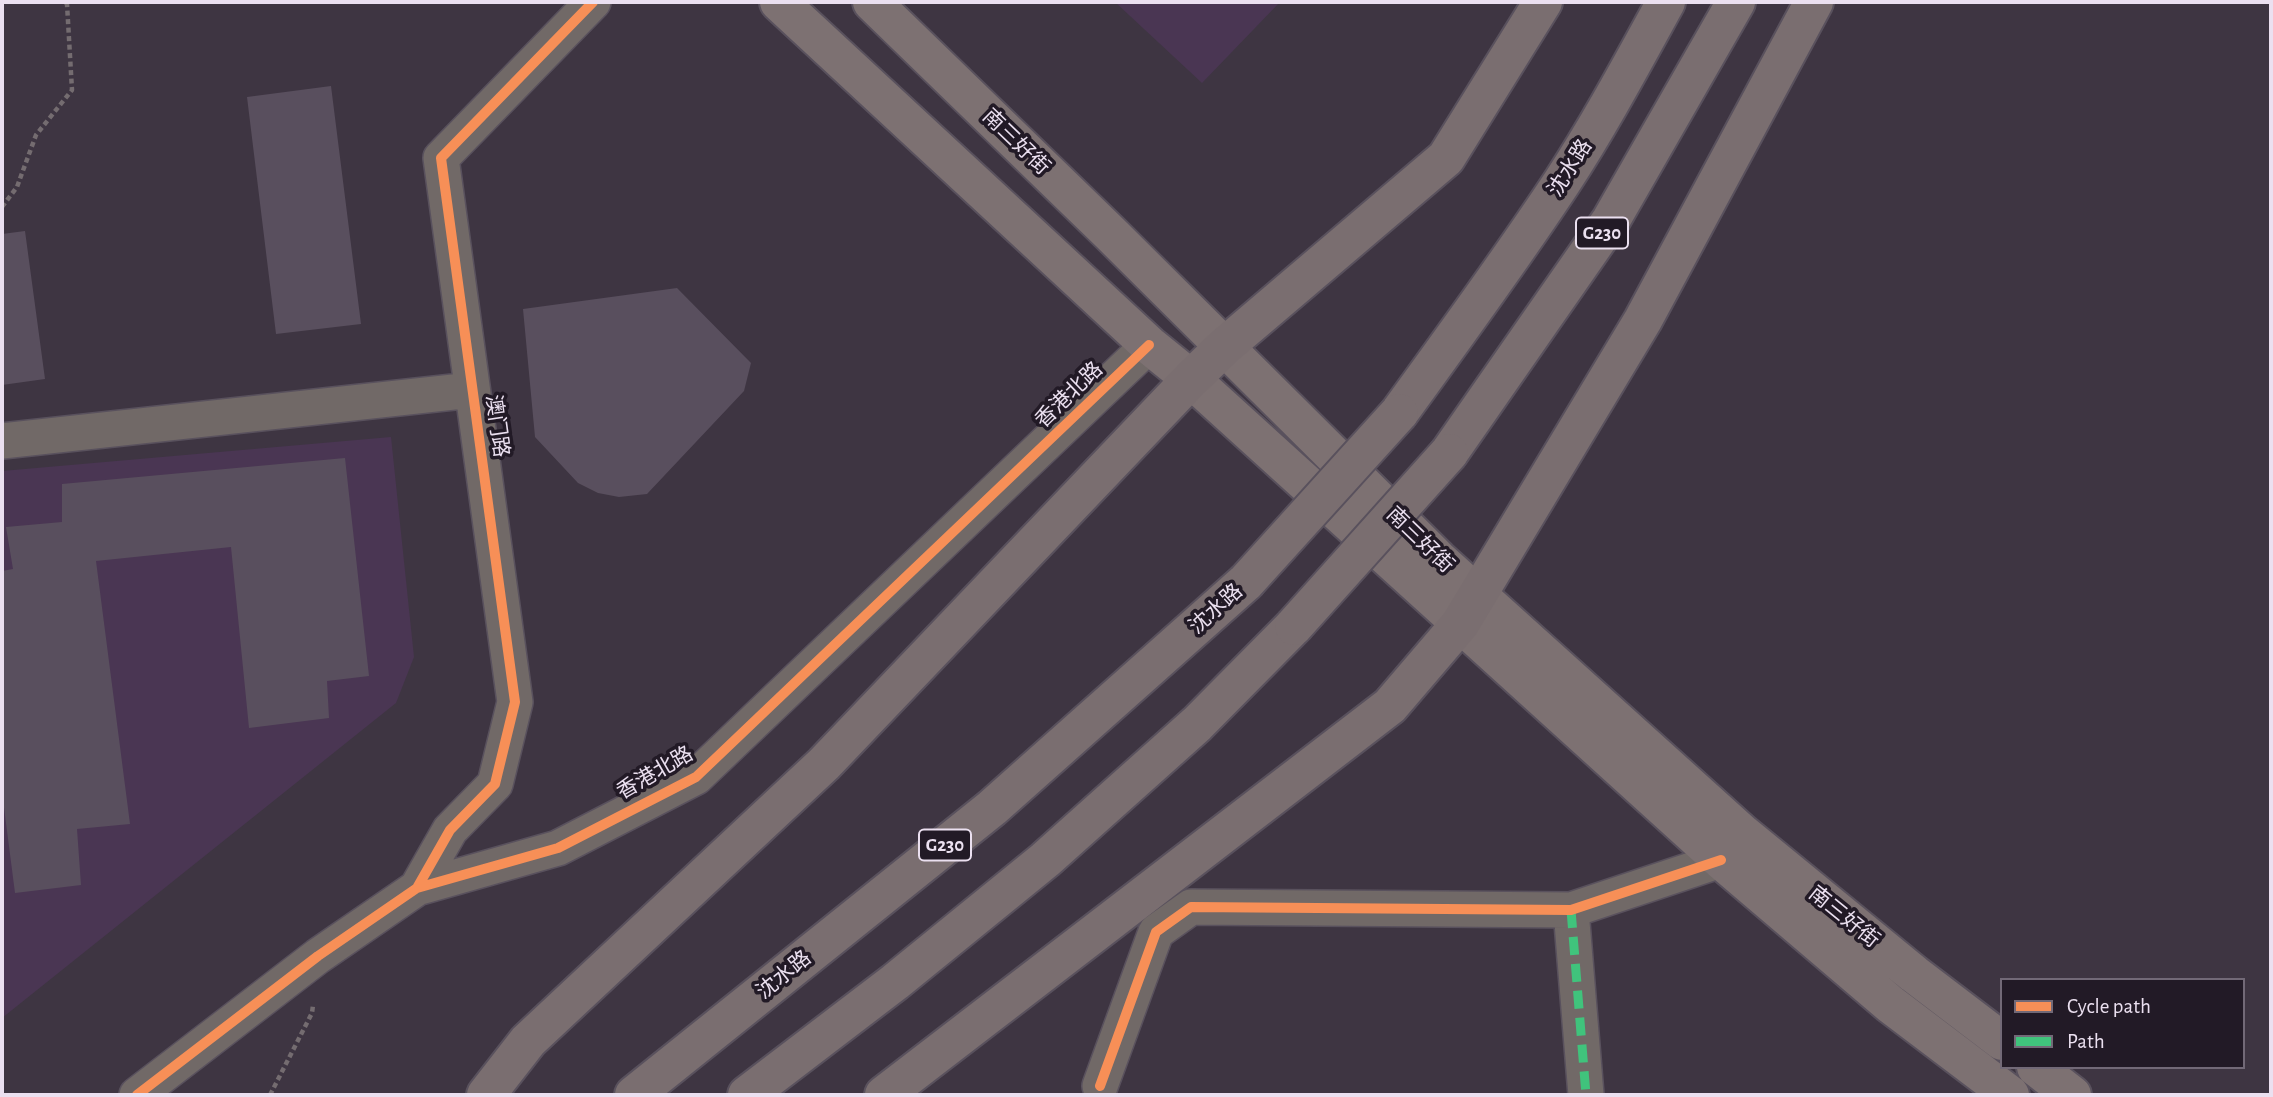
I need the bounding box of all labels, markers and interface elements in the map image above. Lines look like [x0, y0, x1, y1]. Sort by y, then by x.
street label: 南三好街 [977, 104, 1055, 180]
street label: 沈水路 [1543, 135, 1597, 201]
road number: G230 [1576, 218, 1628, 248]
street label: 香港北路 [1030, 357, 1108, 433]
street label: 澳门路 [480, 393, 514, 459]
street label: 南三好街 [1381, 502, 1459, 578]
street label: 沈水路 [1184, 579, 1248, 639]
street label: 香港北路 [612, 741, 698, 805]
road number: G230 [919, 830, 971, 860]
street label: 南三好街 [1803, 881, 1885, 953]
street label: 沈水路 [752, 945, 816, 1005]
legend [2000, 978, 2245, 1069]
text: Cycle path [2067, 996, 2151, 1017]
text: Path [2067, 1031, 2105, 1052]

